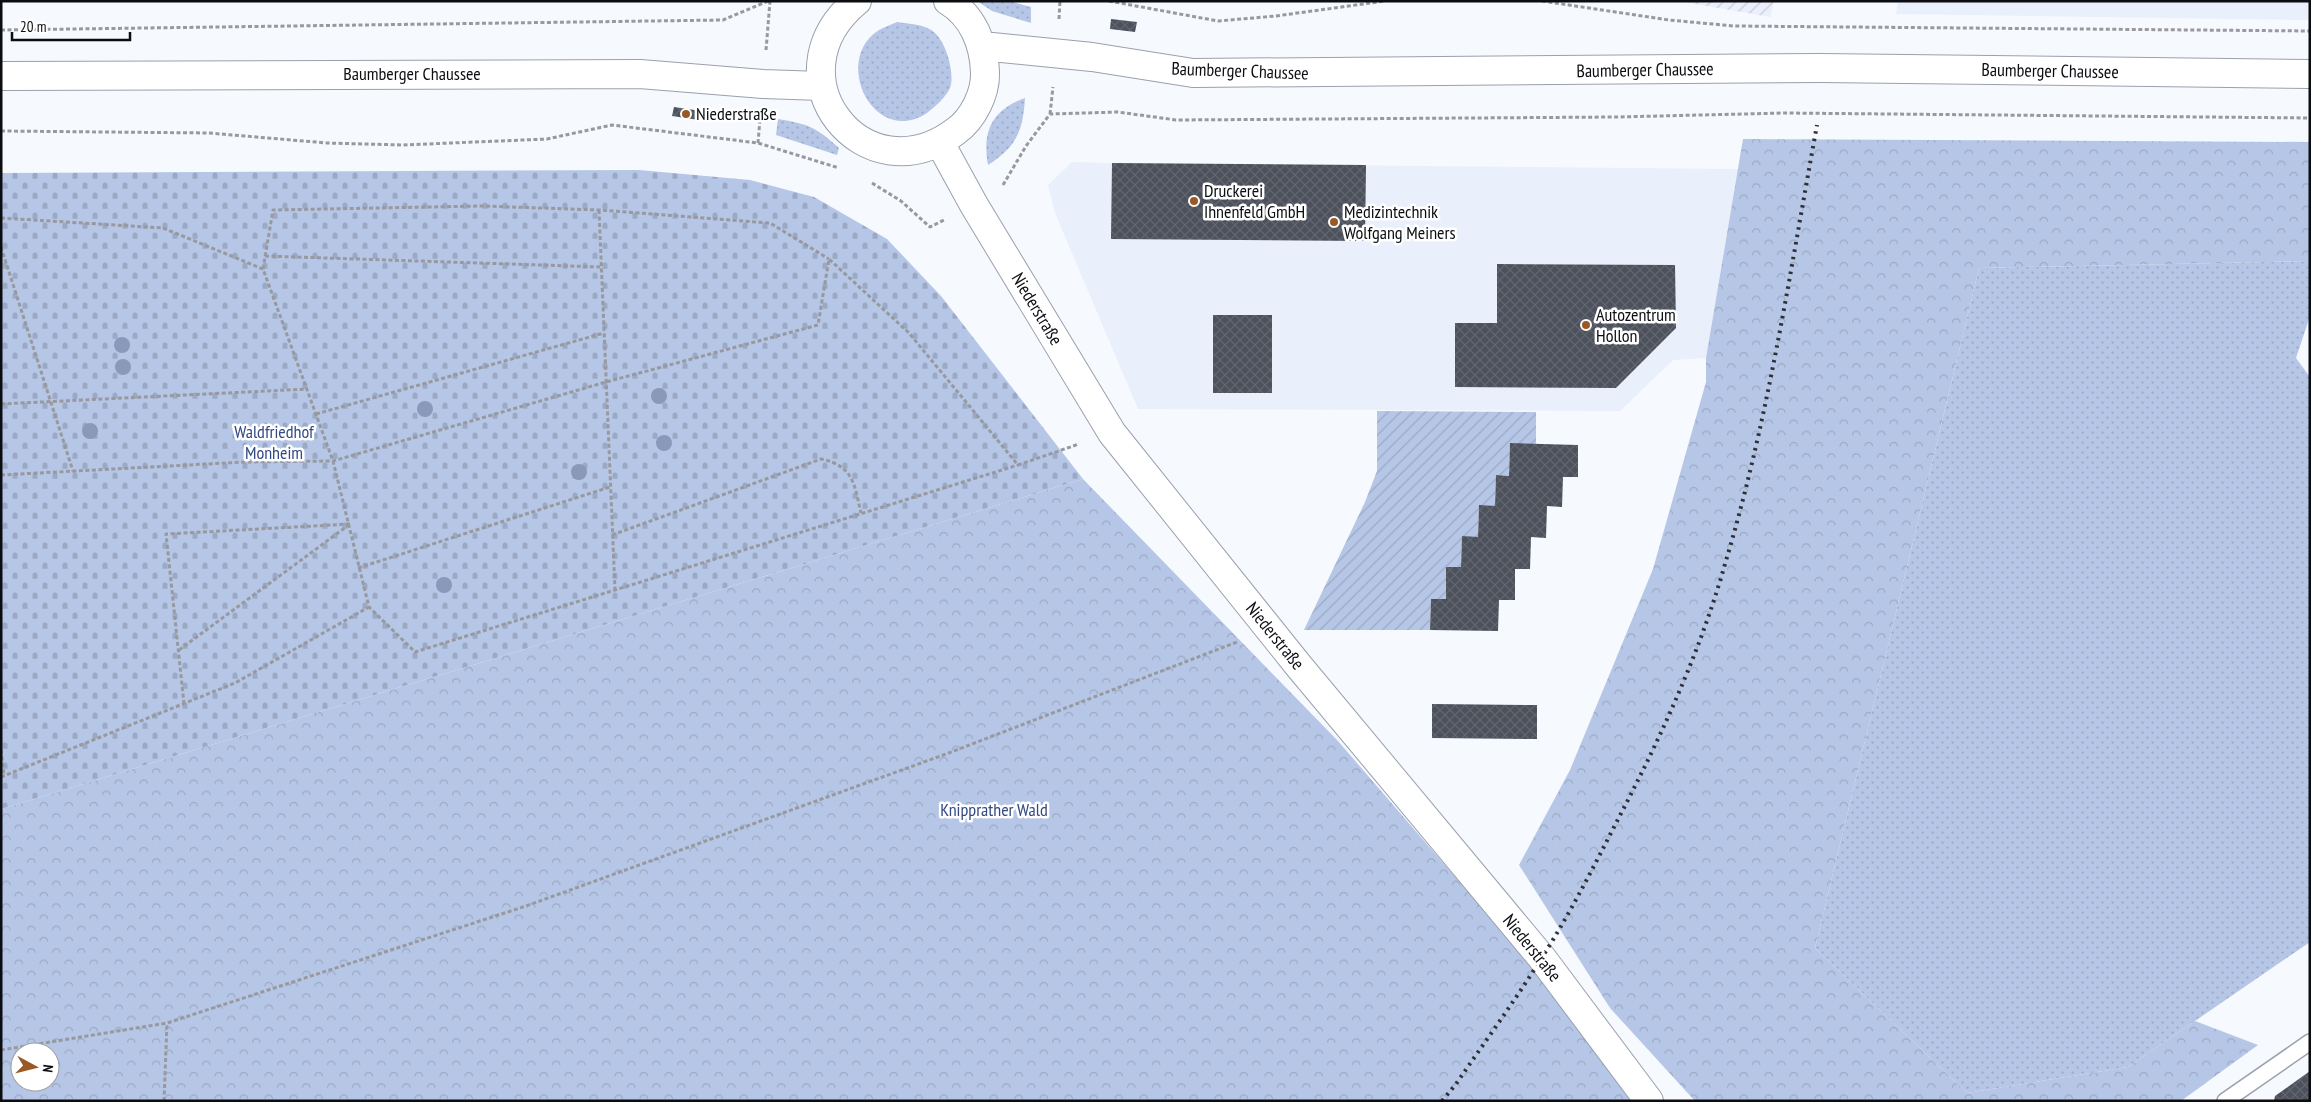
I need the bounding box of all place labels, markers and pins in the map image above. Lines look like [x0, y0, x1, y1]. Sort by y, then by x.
place label: Niederstraße [696, 102, 777, 125]
marker: Niederstraße [680, 108, 692, 120]
place label: Druckerei Ihnenfeld GmbH [1204, 179, 1305, 223]
marker: Druckerei Ihnenfeld GmbH [1188, 195, 1200, 207]
place label: Medizintechnik Wolfgang Meiners [1344, 200, 1456, 244]
marker: Medizintechnik Wolfgang Meiners [1328, 216, 1340, 228]
place label: Autozentrum Hollon [1596, 303, 1676, 347]
marker: Autozentrum Hollon [1580, 319, 1592, 331]

